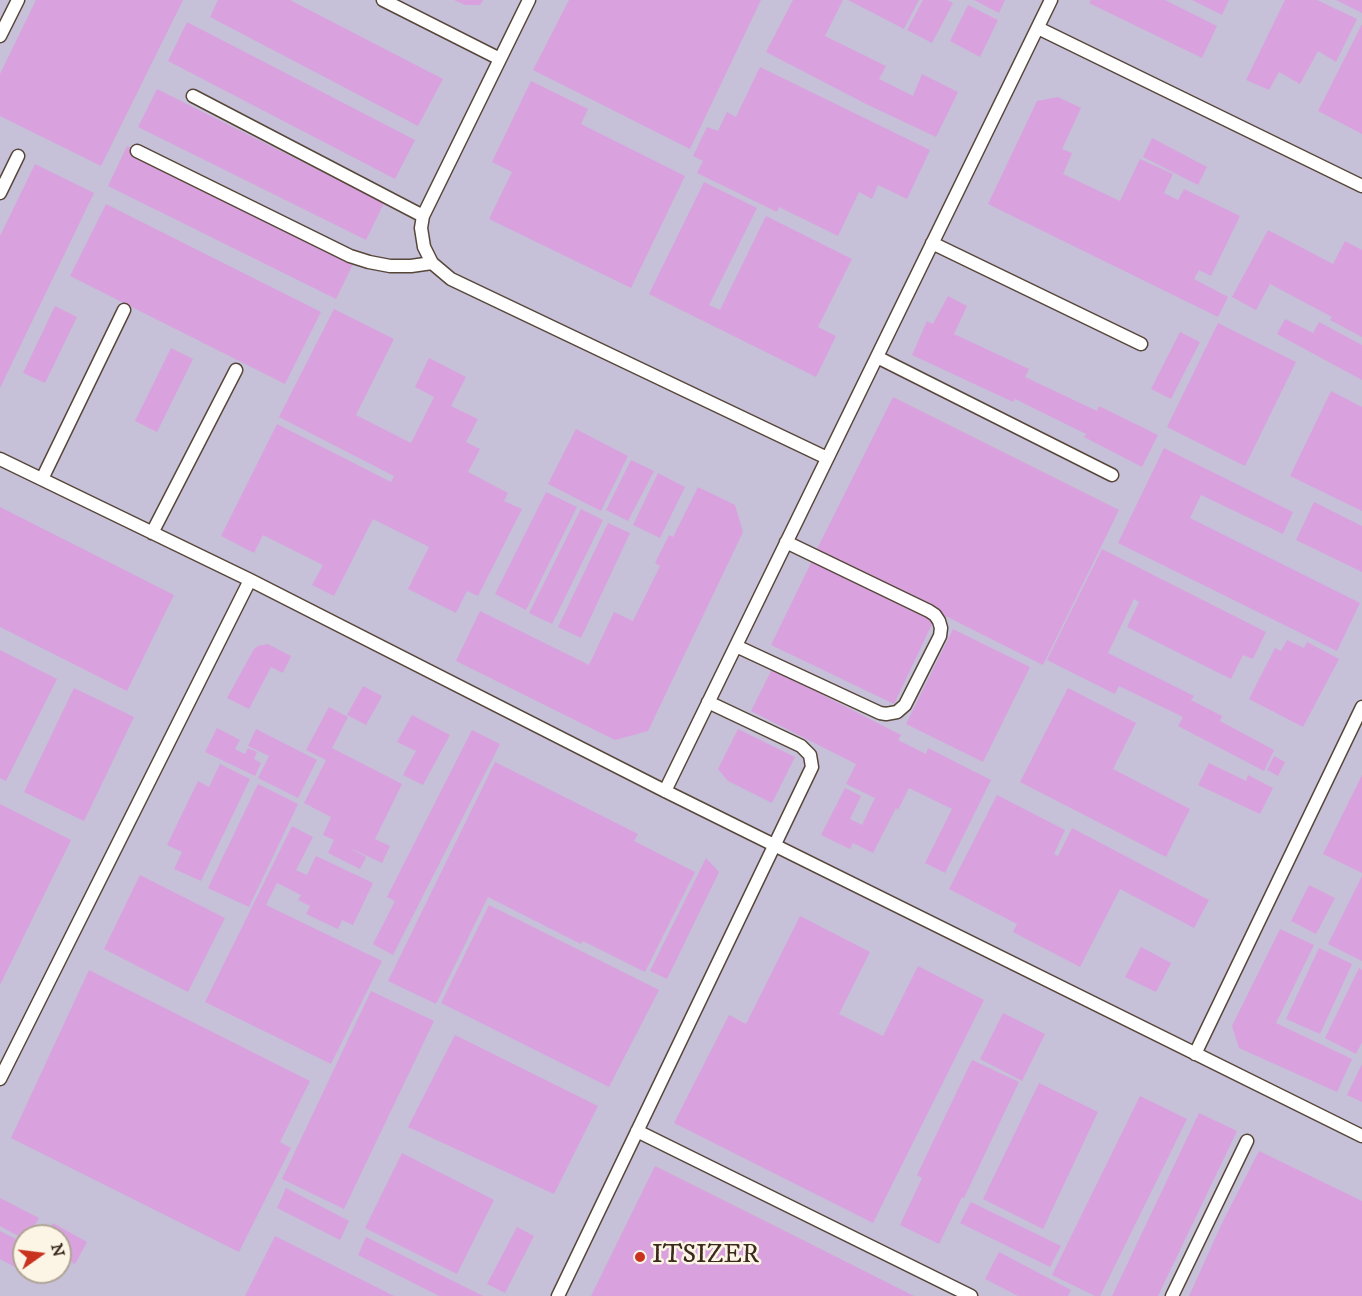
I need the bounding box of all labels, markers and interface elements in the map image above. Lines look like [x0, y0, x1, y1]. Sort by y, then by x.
north arrow [12, 1224, 72, 1284]
text: N [46, 1241, 69, 1259]
place label: ITSIZER [652, 1241, 759, 1273]
marker: ITSIZER [633, 1250, 647, 1264]

